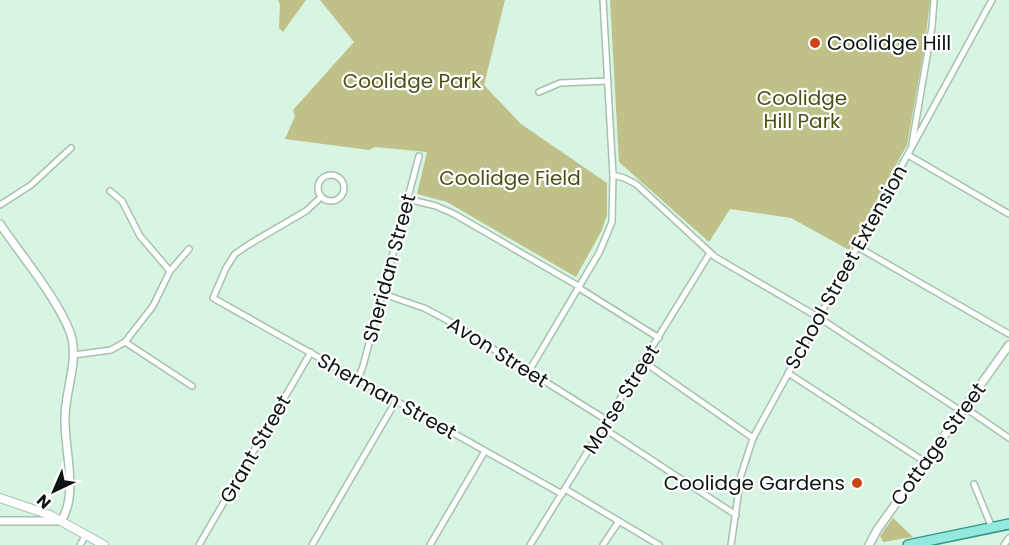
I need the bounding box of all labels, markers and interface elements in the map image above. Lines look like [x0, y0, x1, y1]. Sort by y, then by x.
place label: Coolidge Hill [827, 29, 951, 57]
marker: Coolidge Hill [808, 36, 822, 50]
park label: Coolidge Park [343, 67, 482, 95]
park label: Coolidge Hill Park [757, 84, 847, 135]
street label: School Street Extension [778, 160, 914, 374]
park label: Coolidge Field [439, 164, 581, 192]
street label: Sheridan Street [356, 190, 422, 346]
street label: Avon Street [442, 310, 554, 394]
street label: Morse Street [576, 339, 666, 459]
street label: Sherman Street [312, 346, 462, 446]
street label: Cottage Street [884, 377, 992, 511]
street label: Grant Street [213, 390, 297, 508]
north arrow [24, 461, 84, 521]
place label: Coolidge Gardens [664, 469, 845, 497]
marker: Coolidge Gardens [850, 476, 864, 490]
text: N [32, 489, 56, 514]

